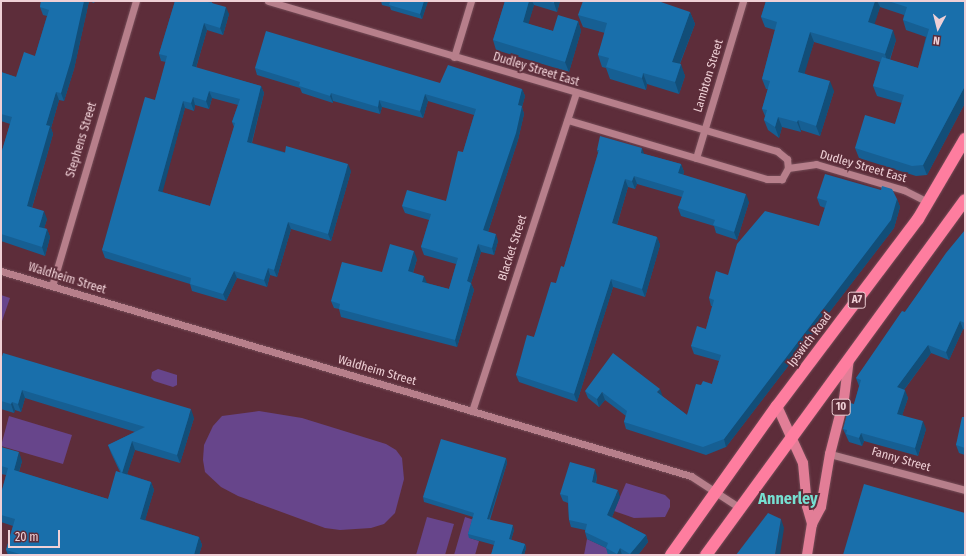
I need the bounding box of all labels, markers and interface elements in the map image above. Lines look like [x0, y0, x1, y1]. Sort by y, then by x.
north arrow [918, 8, 958, 48]
text: N [932, 34, 941, 47]
street label: Lambton Street [691, 38, 727, 114]
street label: Dudley Street East [491, 50, 581, 90]
street label: Stephens Street [64, 101, 100, 179]
street label: Dudley Street East [818, 148, 908, 186]
street label: Blacket Street [496, 213, 530, 283]
street label: Waldheim Street [26, 260, 108, 298]
road number: A7 [847, 291, 867, 309]
street label: Ipswich Road [785, 310, 835, 370]
street label: Waldheim Street [336, 353, 418, 389]
road number: 10 [831, 398, 851, 416]
street label: Fanny Street [870, 445, 932, 475]
district label: Annerley [758, 489, 818, 509]
scale bar [10, 522, 62, 548]
text: 20 m [15, 530, 39, 544]

